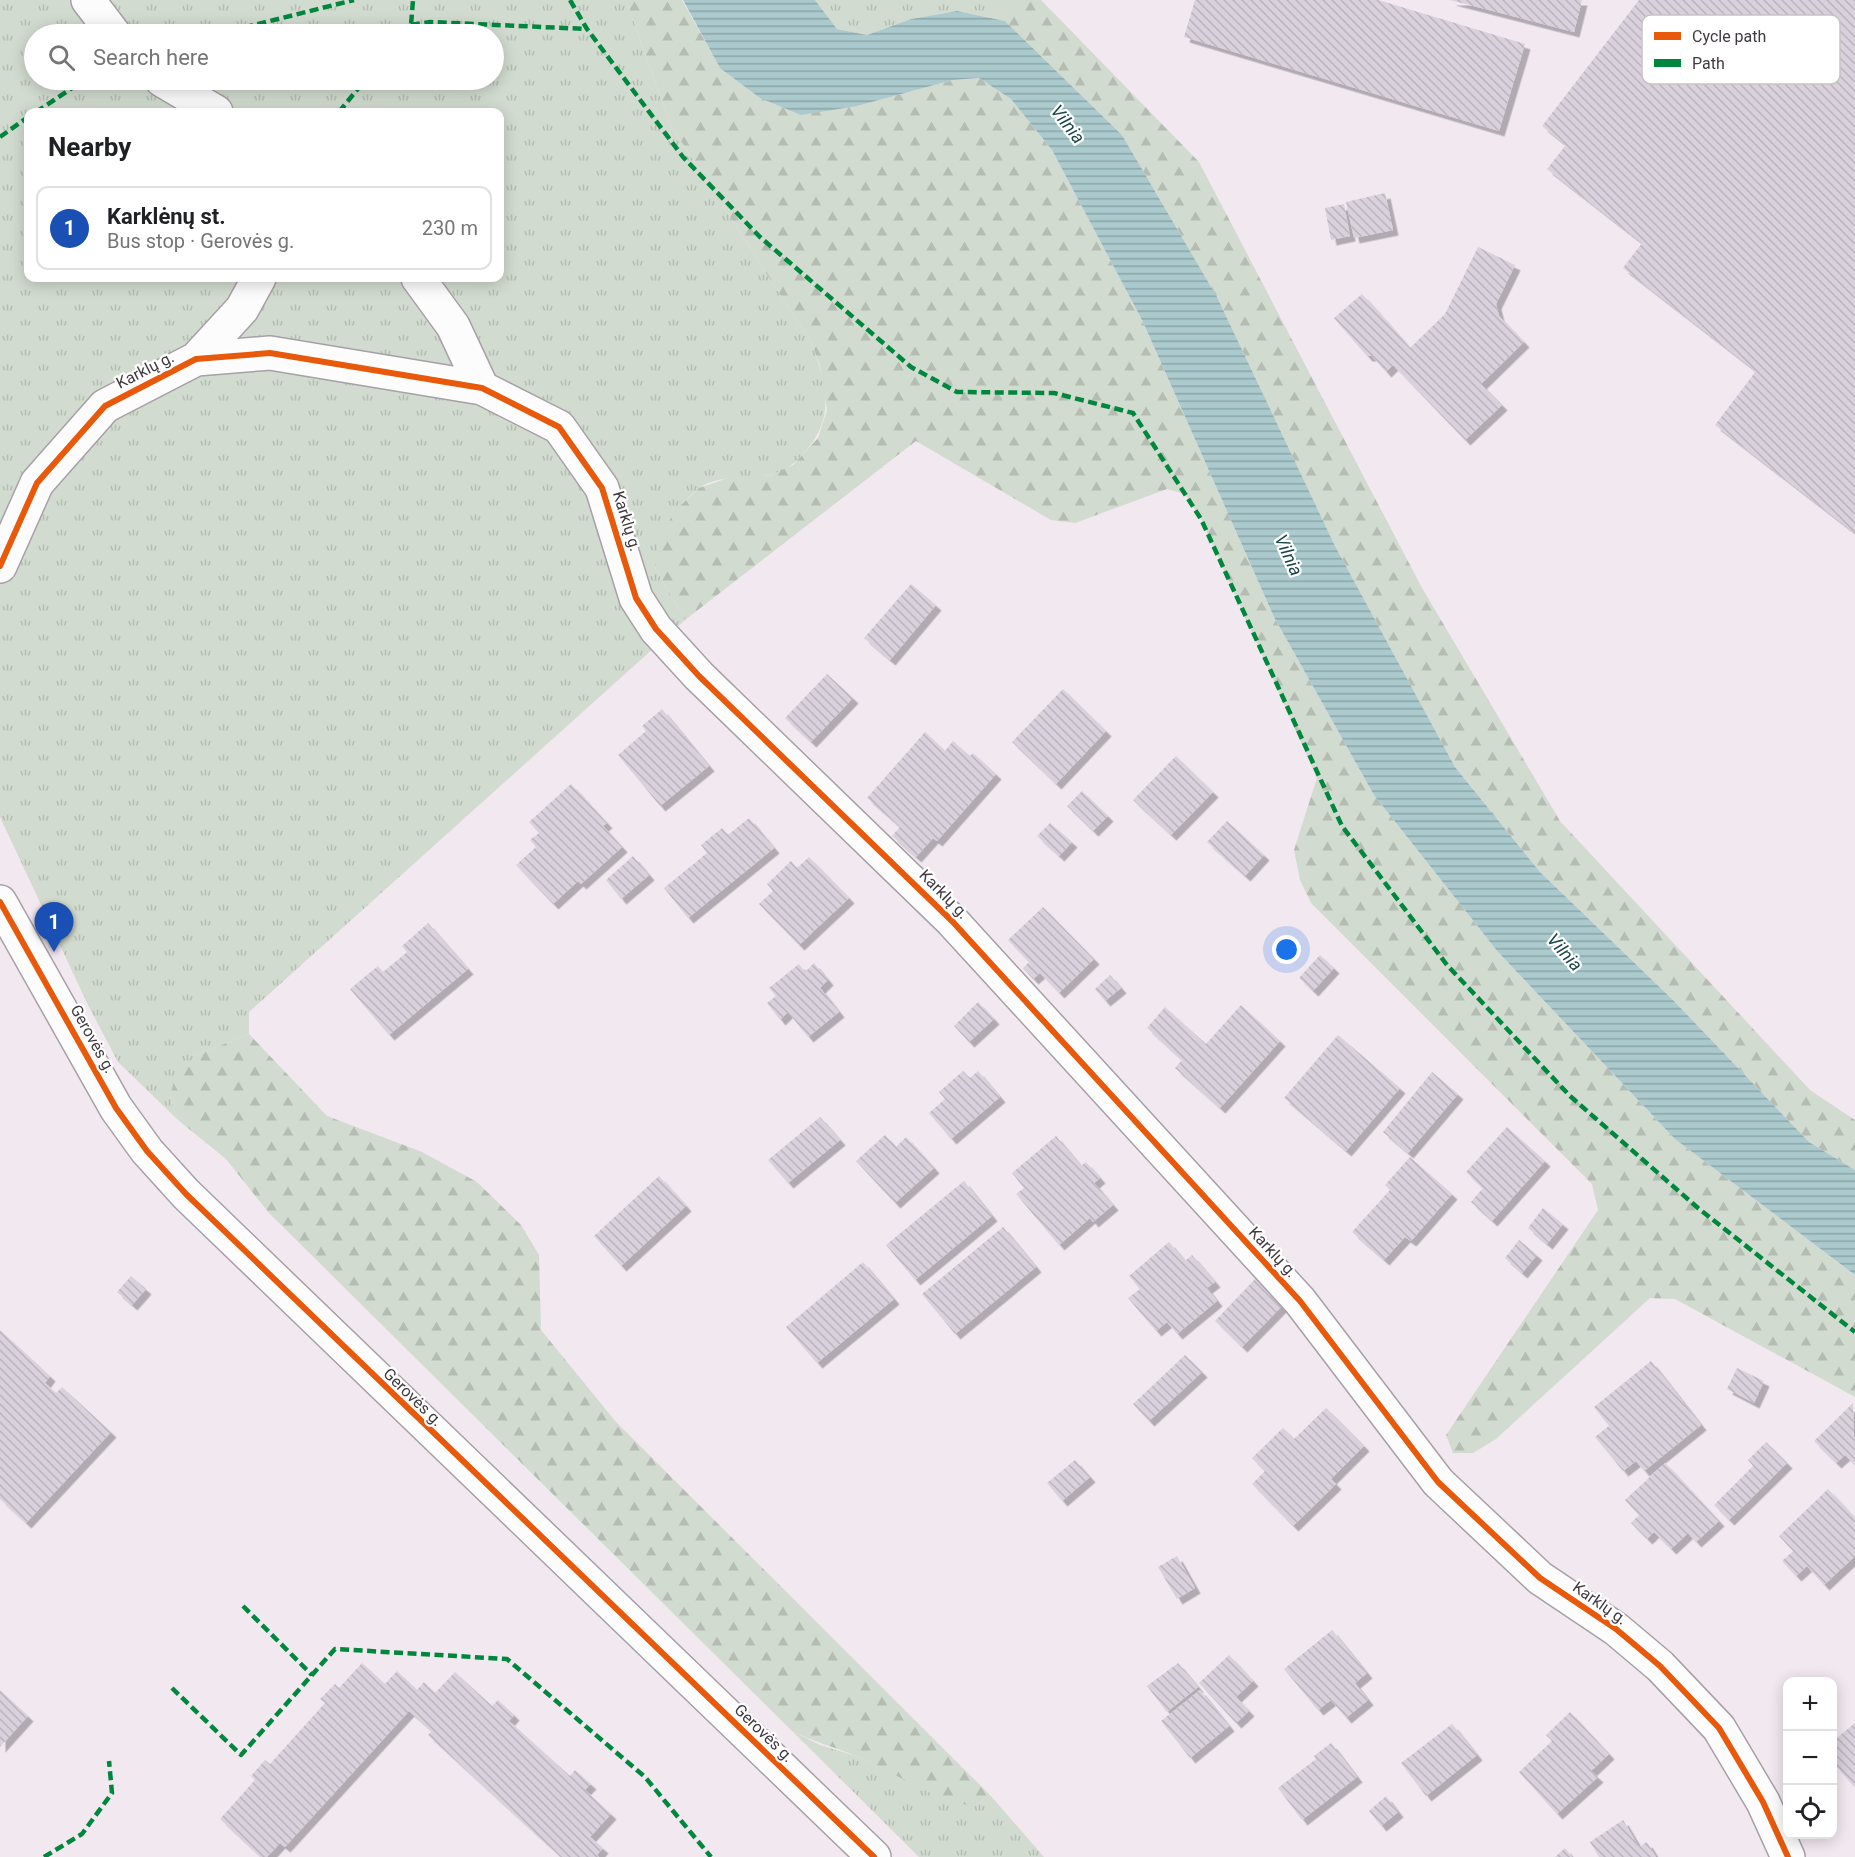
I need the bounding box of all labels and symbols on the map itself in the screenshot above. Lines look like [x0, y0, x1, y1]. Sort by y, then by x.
legend [1642, 15, 1840, 84]
text: Cycle path [1692, 27, 1766, 46]
text: Path [1692, 54, 1725, 73]
water label: Vilnia [1046, 101, 1090, 147]
street label: Karklų g. [113, 347, 177, 393]
street label: Karklų g. [609, 489, 645, 553]
water label: Vilnia [1271, 531, 1307, 579]
street label: Karklų g. [915, 865, 973, 923]
pin: 1 [34, 902, 74, 952]
water label: Vilnia [1543, 929, 1587, 975]
your location [1272, 935, 1301, 964]
street label: Gerovės g. [66, 1002, 120, 1076]
street label: Karklų g. [1245, 1223, 1301, 1281]
street label: Gerovės g. [379, 1364, 447, 1430]
street label: Karklų g. [1569, 1577, 1631, 1629]
street label: Gerovės g. [730, 1700, 798, 1766]

